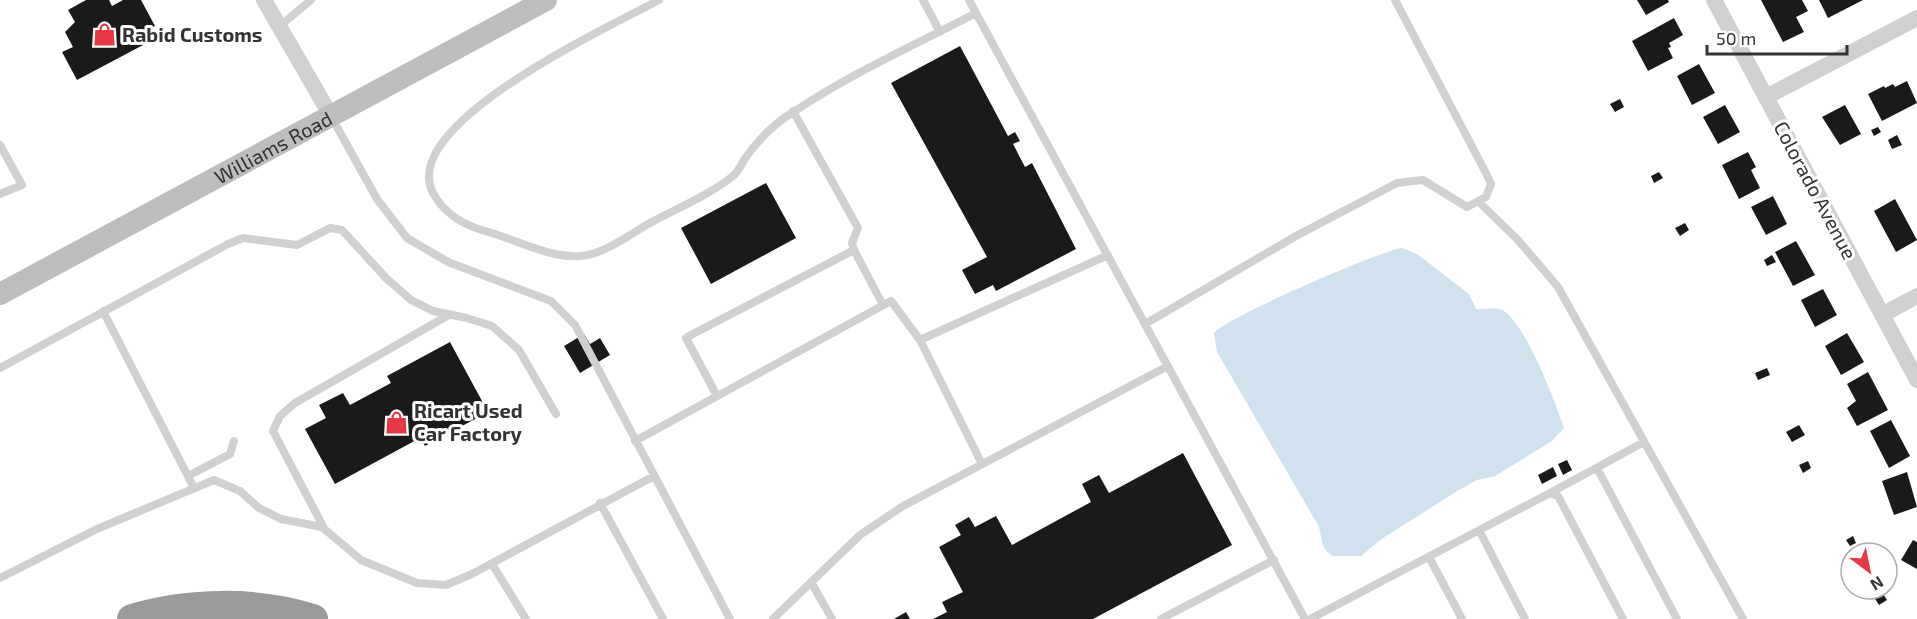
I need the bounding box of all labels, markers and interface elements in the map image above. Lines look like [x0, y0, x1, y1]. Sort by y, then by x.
scale bar [1707, 18, 1846, 56]
shop icon: Rabid Customs [91, 21, 117, 47]
place label: Rabid Customs [122, 22, 262, 46]
text: 50 m [1716, 27, 1756, 49]
street label: Williams Road [210, 106, 336, 188]
street label: Colorado Avenue [1770, 117, 1862, 263]
place label: Ricart Used Car Factory [414, 398, 523, 446]
shop icon: Ricart Used Car Factory [383, 409, 409, 435]
north arrow [1839, 541, 1899, 601]
text: N [1867, 573, 1887, 595]

